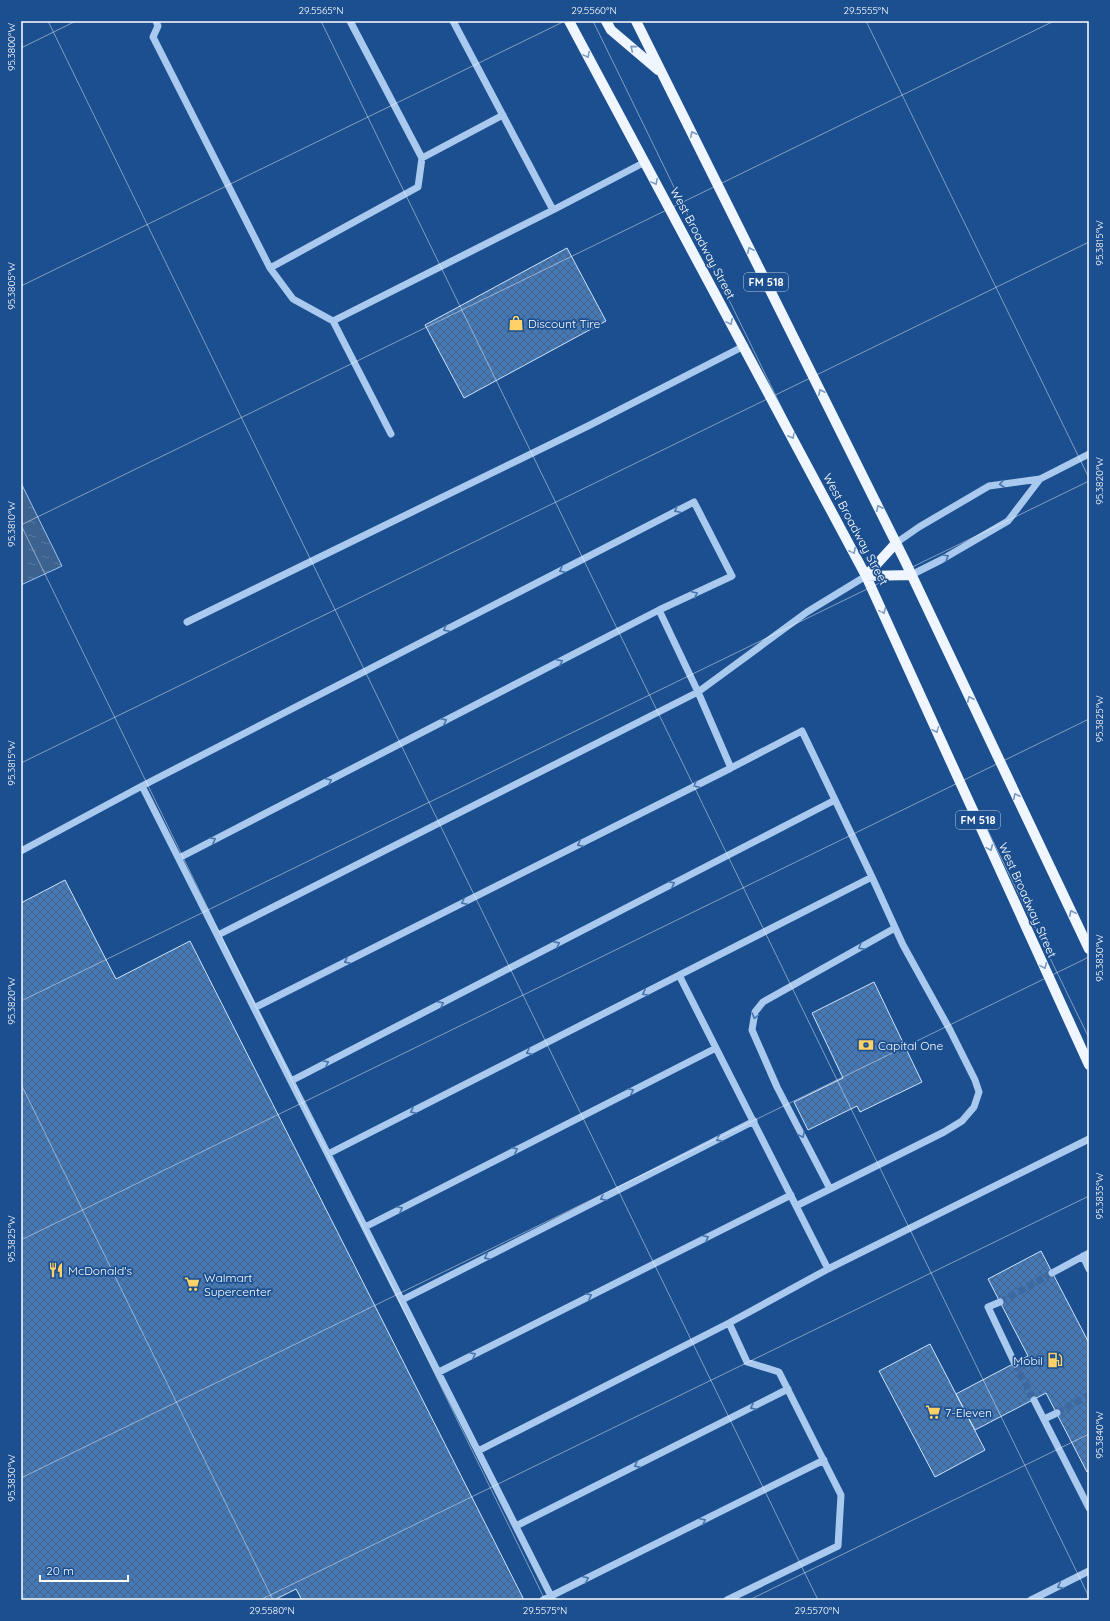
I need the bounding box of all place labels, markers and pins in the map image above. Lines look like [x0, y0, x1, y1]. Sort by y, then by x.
shop icon: Discount Tire [507, 314, 525, 332]
place label: Discount Tire [528, 316, 601, 331]
bank icon: Capital One [857, 1036, 875, 1054]
place label: Capital One [878, 1038, 943, 1053]
restaurant icon: McDonald's [47, 1261, 65, 1279]
place label: McDonald's [68, 1263, 133, 1278]
place label: Walmart Supercenter [204, 1270, 272, 1299]
supermarket icon: Walmart Supercenter [183, 1275, 201, 1293]
fuel station icon: Mobil [1046, 1351, 1064, 1369]
place label: Mobil [1013, 1353, 1043, 1368]
supermarket icon: 7-Eleven [924, 1403, 942, 1421]
place label: 7-Eleven [945, 1405, 992, 1420]

